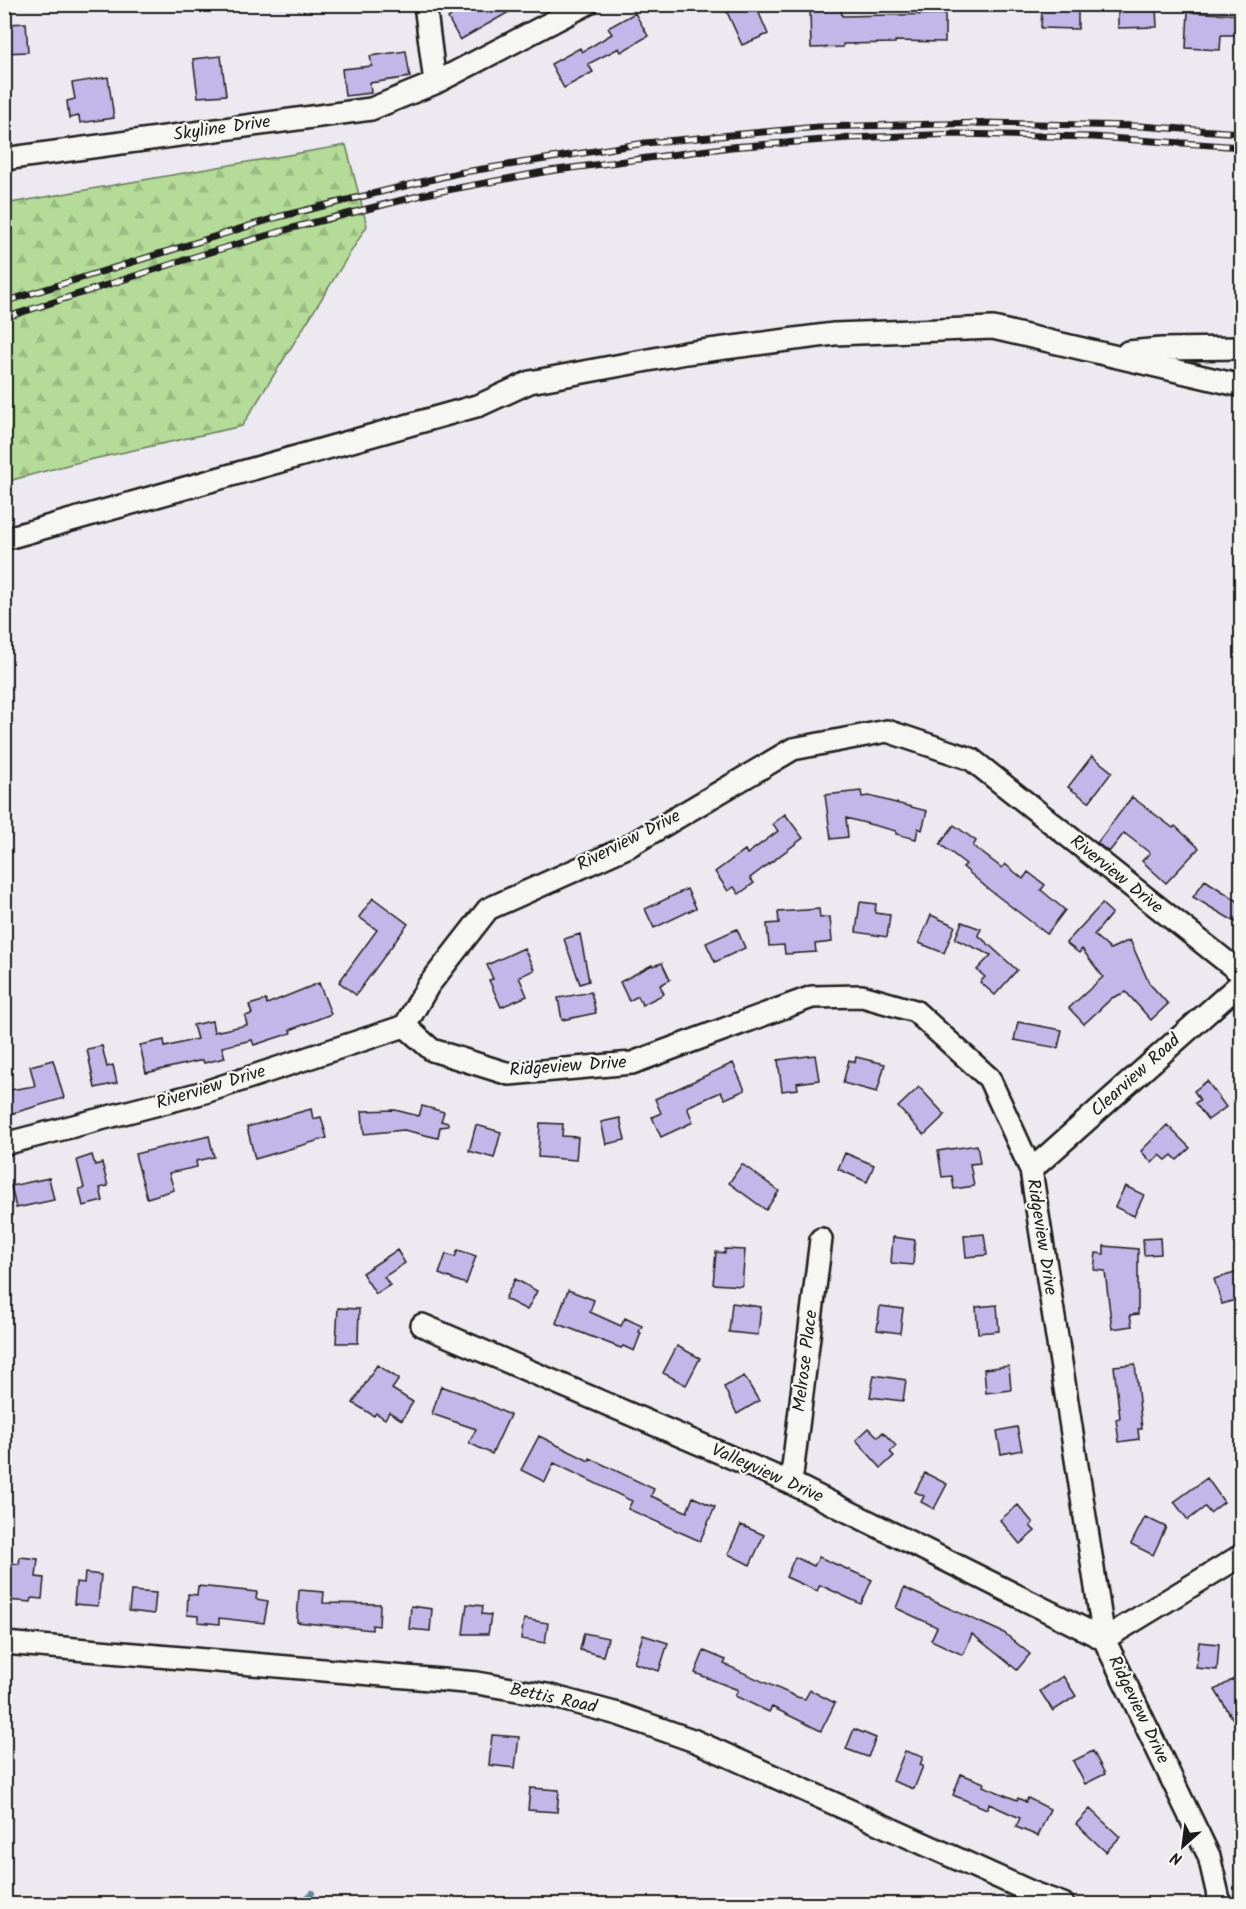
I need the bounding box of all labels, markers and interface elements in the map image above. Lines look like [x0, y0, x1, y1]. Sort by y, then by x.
street label: Skyline Drive [172, 108, 272, 150]
street label: Riverview Drive [572, 802, 686, 880]
street label: Riverview Drive [1063, 828, 1169, 922]
street label: Clearview Road [1084, 1027, 1188, 1125]
street label: Ridgeview Drive [508, 1048, 628, 1086]
street label: Riverview Drive [153, 1058, 269, 1118]
street label: Ridgeview Drive [1018, 1177, 1064, 1297]
street label: Melrose Place [785, 1308, 827, 1414]
street label: Valleyview Drive [706, 1436, 828, 1512]
street label: Ridgeview Drive [1099, 1651, 1177, 1769]
street label: Bettis Road [507, 1676, 600, 1723]
north arrow [1153, 1816, 1213, 1876]
text: N [1166, 1845, 1187, 1871]

